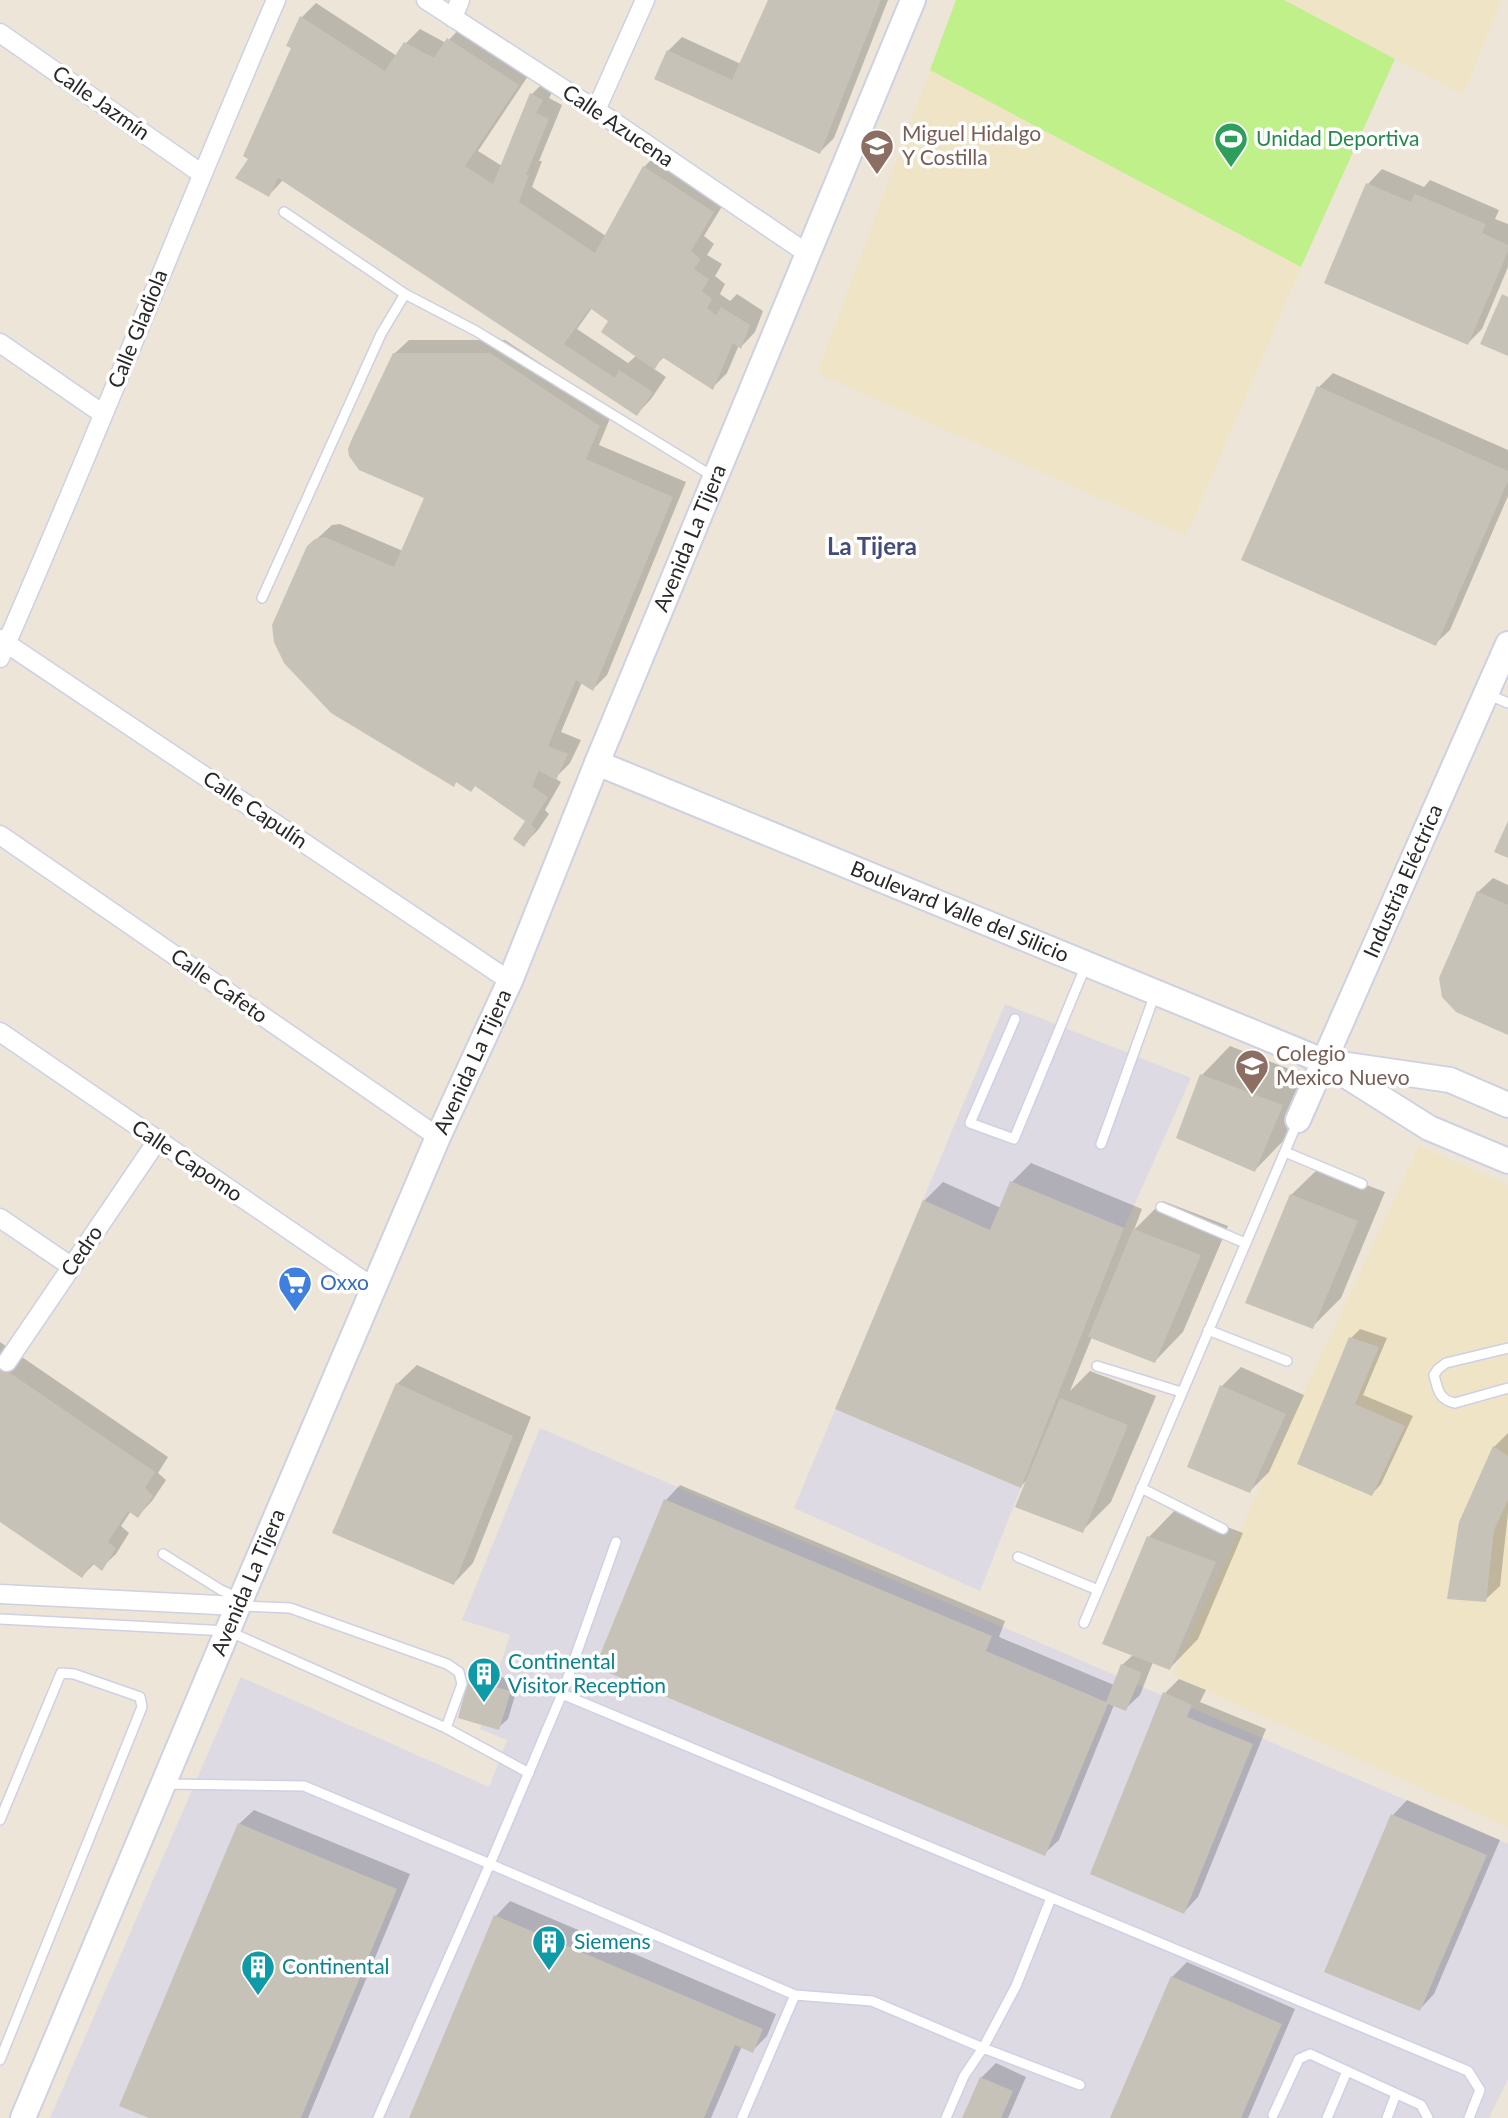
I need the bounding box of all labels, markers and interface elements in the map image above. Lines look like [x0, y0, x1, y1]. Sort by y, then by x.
street label: Calle Jazmín [49, 59, 155, 144]
street label: Calle Azucena [559, 78, 679, 171]
place label: Miguel Hidalgo Y Costilla [902, 120, 1041, 169]
sports icon: Unidad Deportiva [1212, 120, 1250, 169]
place label: Unidad Deportiva [1256, 125, 1419, 150]
school or university icon: Miguel Hidalgo Y Costilla [858, 127, 896, 176]
street label: Calle Gladiola [101, 266, 172, 391]
street label: Avenida La Tijera [647, 460, 730, 615]
district label: La Tijera [827, 531, 917, 560]
street label: Calle Capulín [199, 765, 313, 853]
street label: Industria Eléctrica [1357, 800, 1447, 961]
street label: Boulevard Valle del Silicio [847, 855, 1073, 966]
street label: Calle Cafeto [167, 942, 273, 1027]
street label: Avenida La Tijera [427, 985, 516, 1138]
place label: Colegio Mexico Nuevo [1276, 1040, 1410, 1089]
school or university icon: Colegio Mexico Nuevo [1233, 1047, 1271, 1096]
street label: Calle Capomo [128, 1114, 248, 1206]
street label: Cedro [55, 1220, 107, 1280]
supermarket icon: Oxxo [276, 1264, 314, 1313]
place label: Oxxo [320, 1269, 369, 1294]
street label: Avenida La Tijera [205, 1505, 289, 1659]
place label: Continental Visitor Reception [508, 1648, 666, 1697]
building icon: Continental Visitor Reception [465, 1655, 503, 1704]
building icon: Siemens [530, 1923, 568, 1972]
place label: Siemens [574, 1928, 651, 1953]
building icon: Continental [239, 1948, 277, 1997]
place label: Continental [282, 1953, 390, 1978]

